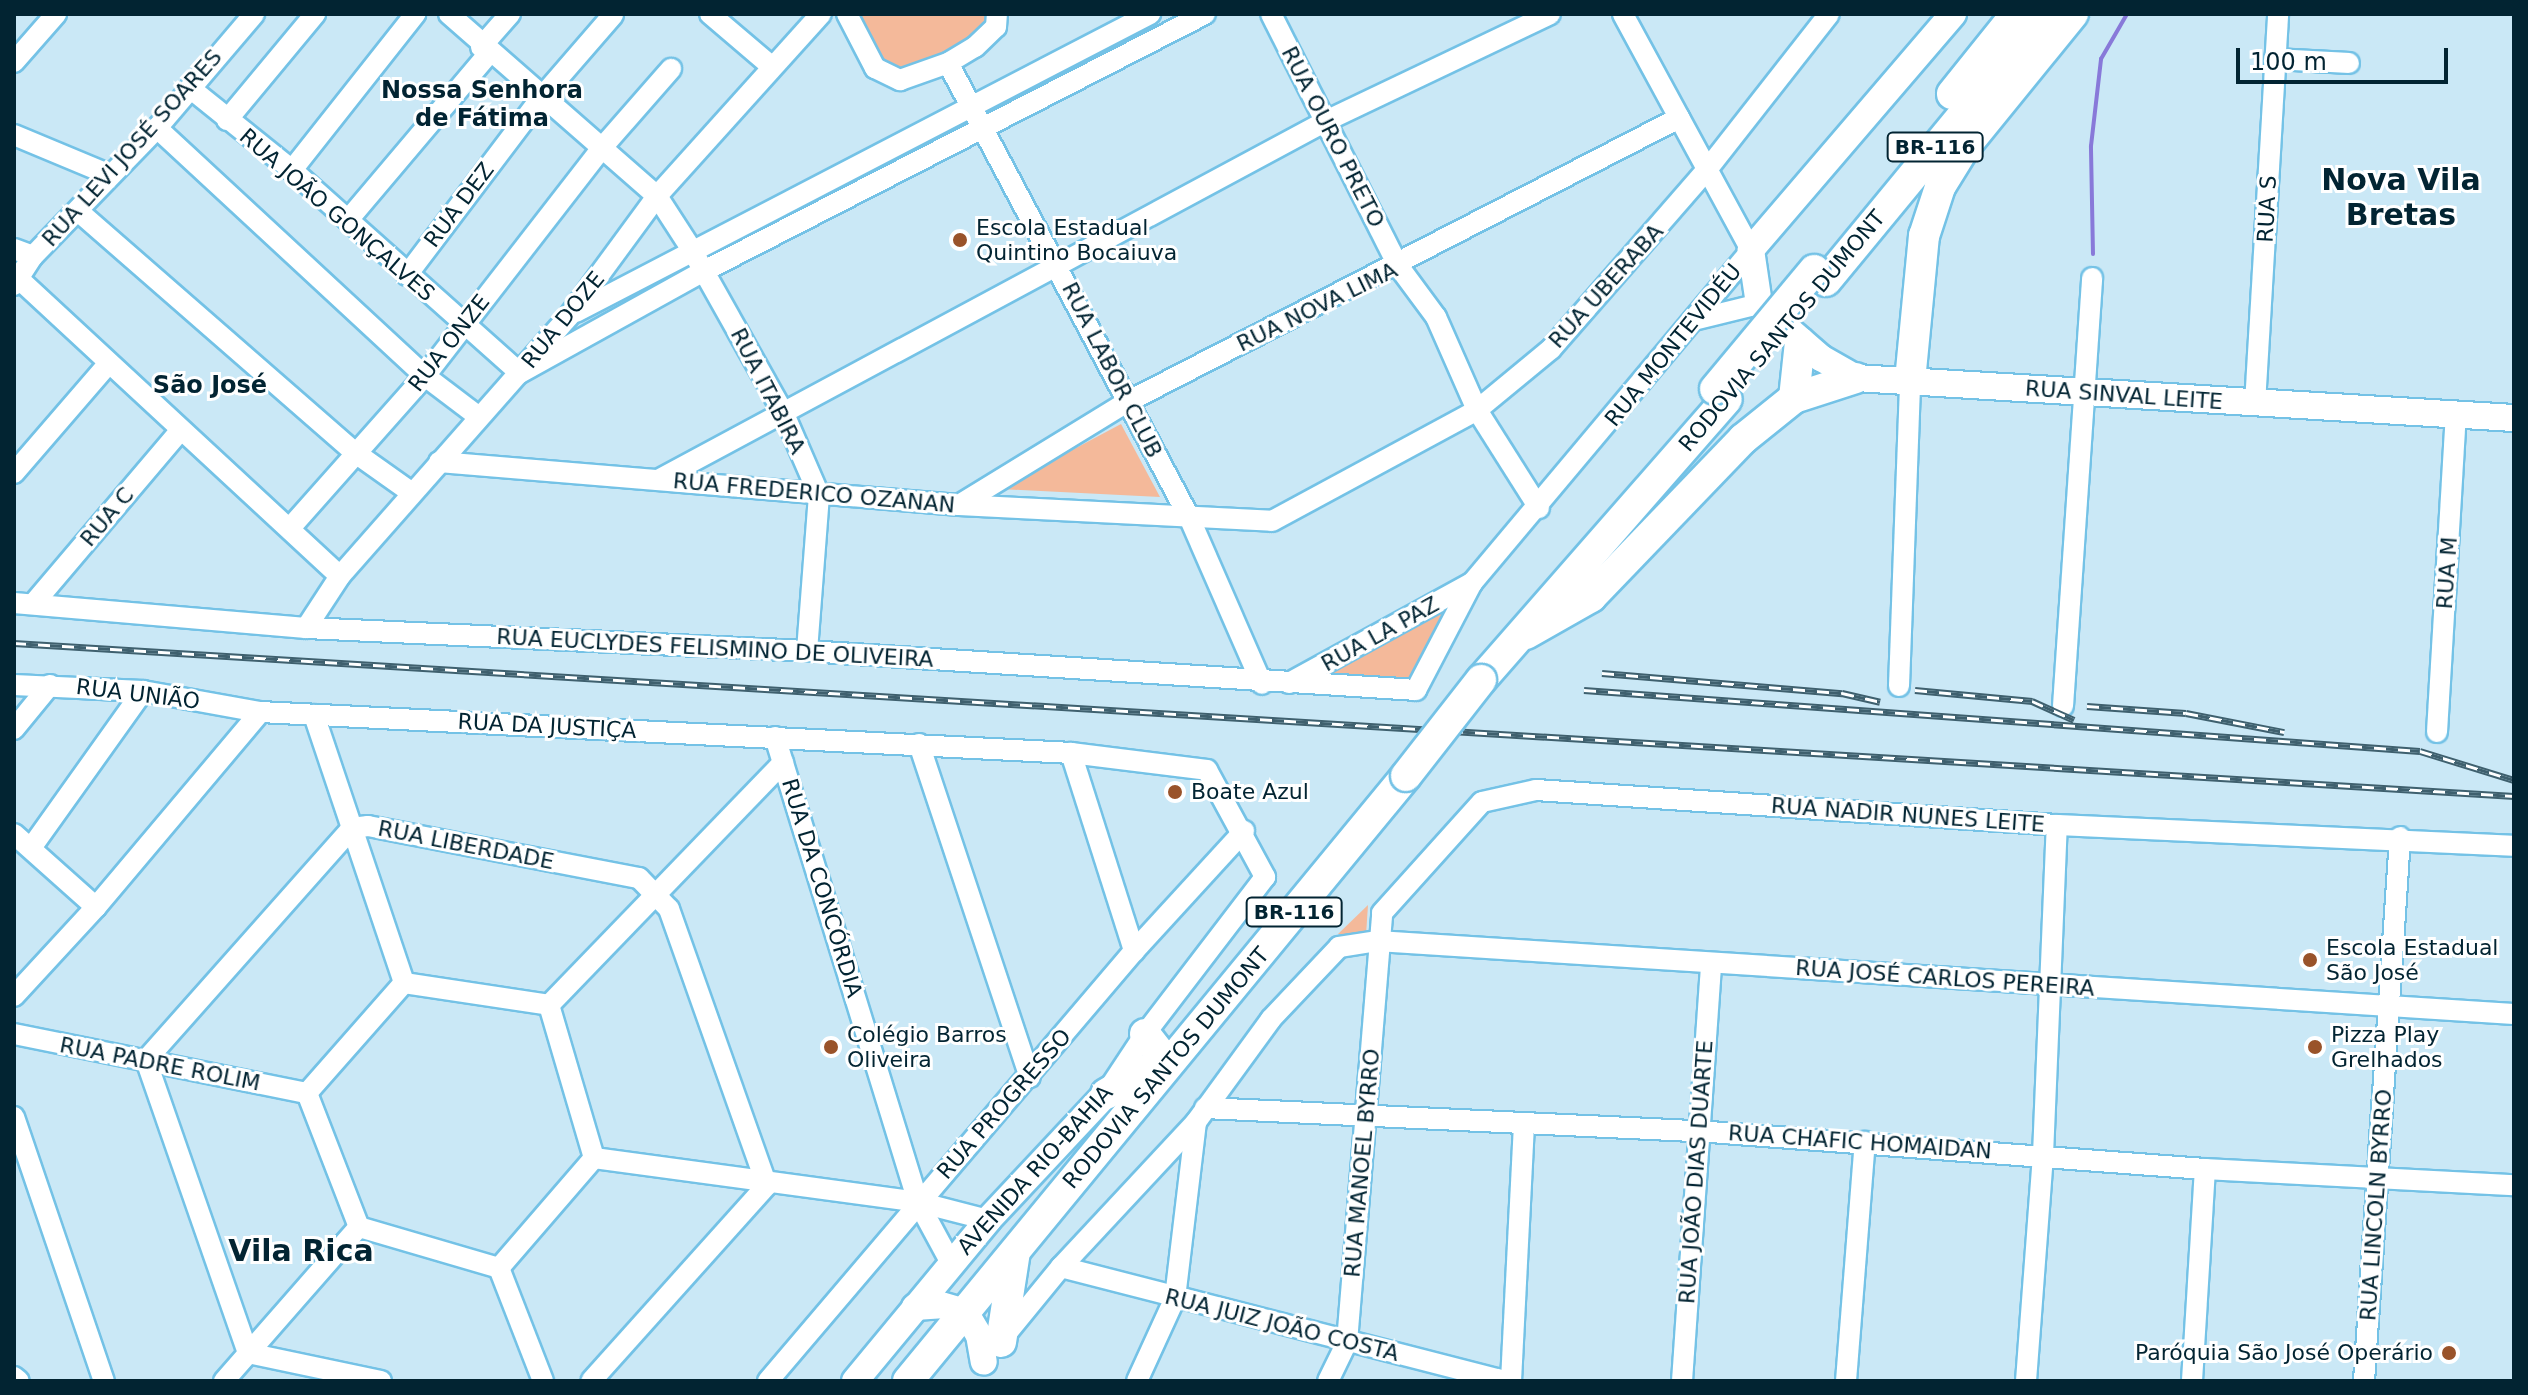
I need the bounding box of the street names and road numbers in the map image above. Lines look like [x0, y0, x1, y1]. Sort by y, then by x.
street label: RUA OURO PRETO [1276, 42, 1390, 232]
street label: RUA LEVI JOSÉ SOARES [37, 44, 227, 252]
street label: RUA JOÃO GONÇALVES [234, 123, 440, 307]
road number: BR-116 [1885, 131, 1985, 163]
street label: RUA DEZ [419, 157, 499, 253]
street label: RUA S [2252, 175, 2282, 243]
street label: RODOVIA SANTOS DUMONT [1673, 205, 1891, 457]
street label: RUA UBERABA [1543, 218, 1669, 354]
street label: RUA NOVA LIMA [1232, 257, 1402, 357]
street label: RUA MONTEVIDÉU [1599, 258, 1747, 432]
street label: RUA DOZE [516, 266, 610, 374]
street label: RUA LABOR CLUB [1056, 278, 1168, 462]
street label: RUA ONZE [403, 289, 495, 397]
street label: RUA ITABIRA [725, 324, 811, 458]
street label: RUA SINVAL LEITE [2024, 375, 2224, 415]
street label: RUA FREDERICO OZANAN [672, 468, 956, 518]
street label: RUA C [75, 482, 139, 552]
street label: RUA M [2431, 536, 2463, 610]
street label: RUA LA PAZ [1317, 591, 1443, 677]
street label: RUA EUCLYDES FELISMINO DE OLIVEIRA [496, 623, 934, 673]
street label: RUA UNIÃO [75, 673, 201, 715]
street label: RUA DA JUSTIÇA [457, 708, 637, 744]
street label: RUA DA CONCÓRDIA [776, 775, 868, 1001]
street label: RUA NADIR NUNES LEITE [1770, 792, 2046, 838]
street label: RUA LIBERDADE [376, 815, 556, 875]
road number: BR-116 [1244, 896, 1344, 928]
street label: RODOVIA SANTOS DUMONT [1057, 942, 1275, 1194]
street label: RUA JOSÉ CARLOS PEREIRA [1795, 954, 2095, 1002]
street label: RUA PROGRESSO [931, 1023, 1077, 1185]
street label: RUA PADRE ROLIM [57, 1032, 263, 1096]
street label: RUA JOÃO DIAS DUARTE [1674, 1039, 1718, 1305]
street label: RUA MANOEL BYRRO [1339, 1047, 1385, 1279]
street label: AVENIDA RIO-BAHIA [952, 1080, 1118, 1260]
street label: RUA LINCOLN BYRRO [2355, 1088, 2397, 1322]
street label: RUA CHAFIC HOMAIDAN [1727, 1120, 1993, 1164]
street label: RUA JUIZ JOÃO COSTA [1162, 1283, 1402, 1367]

